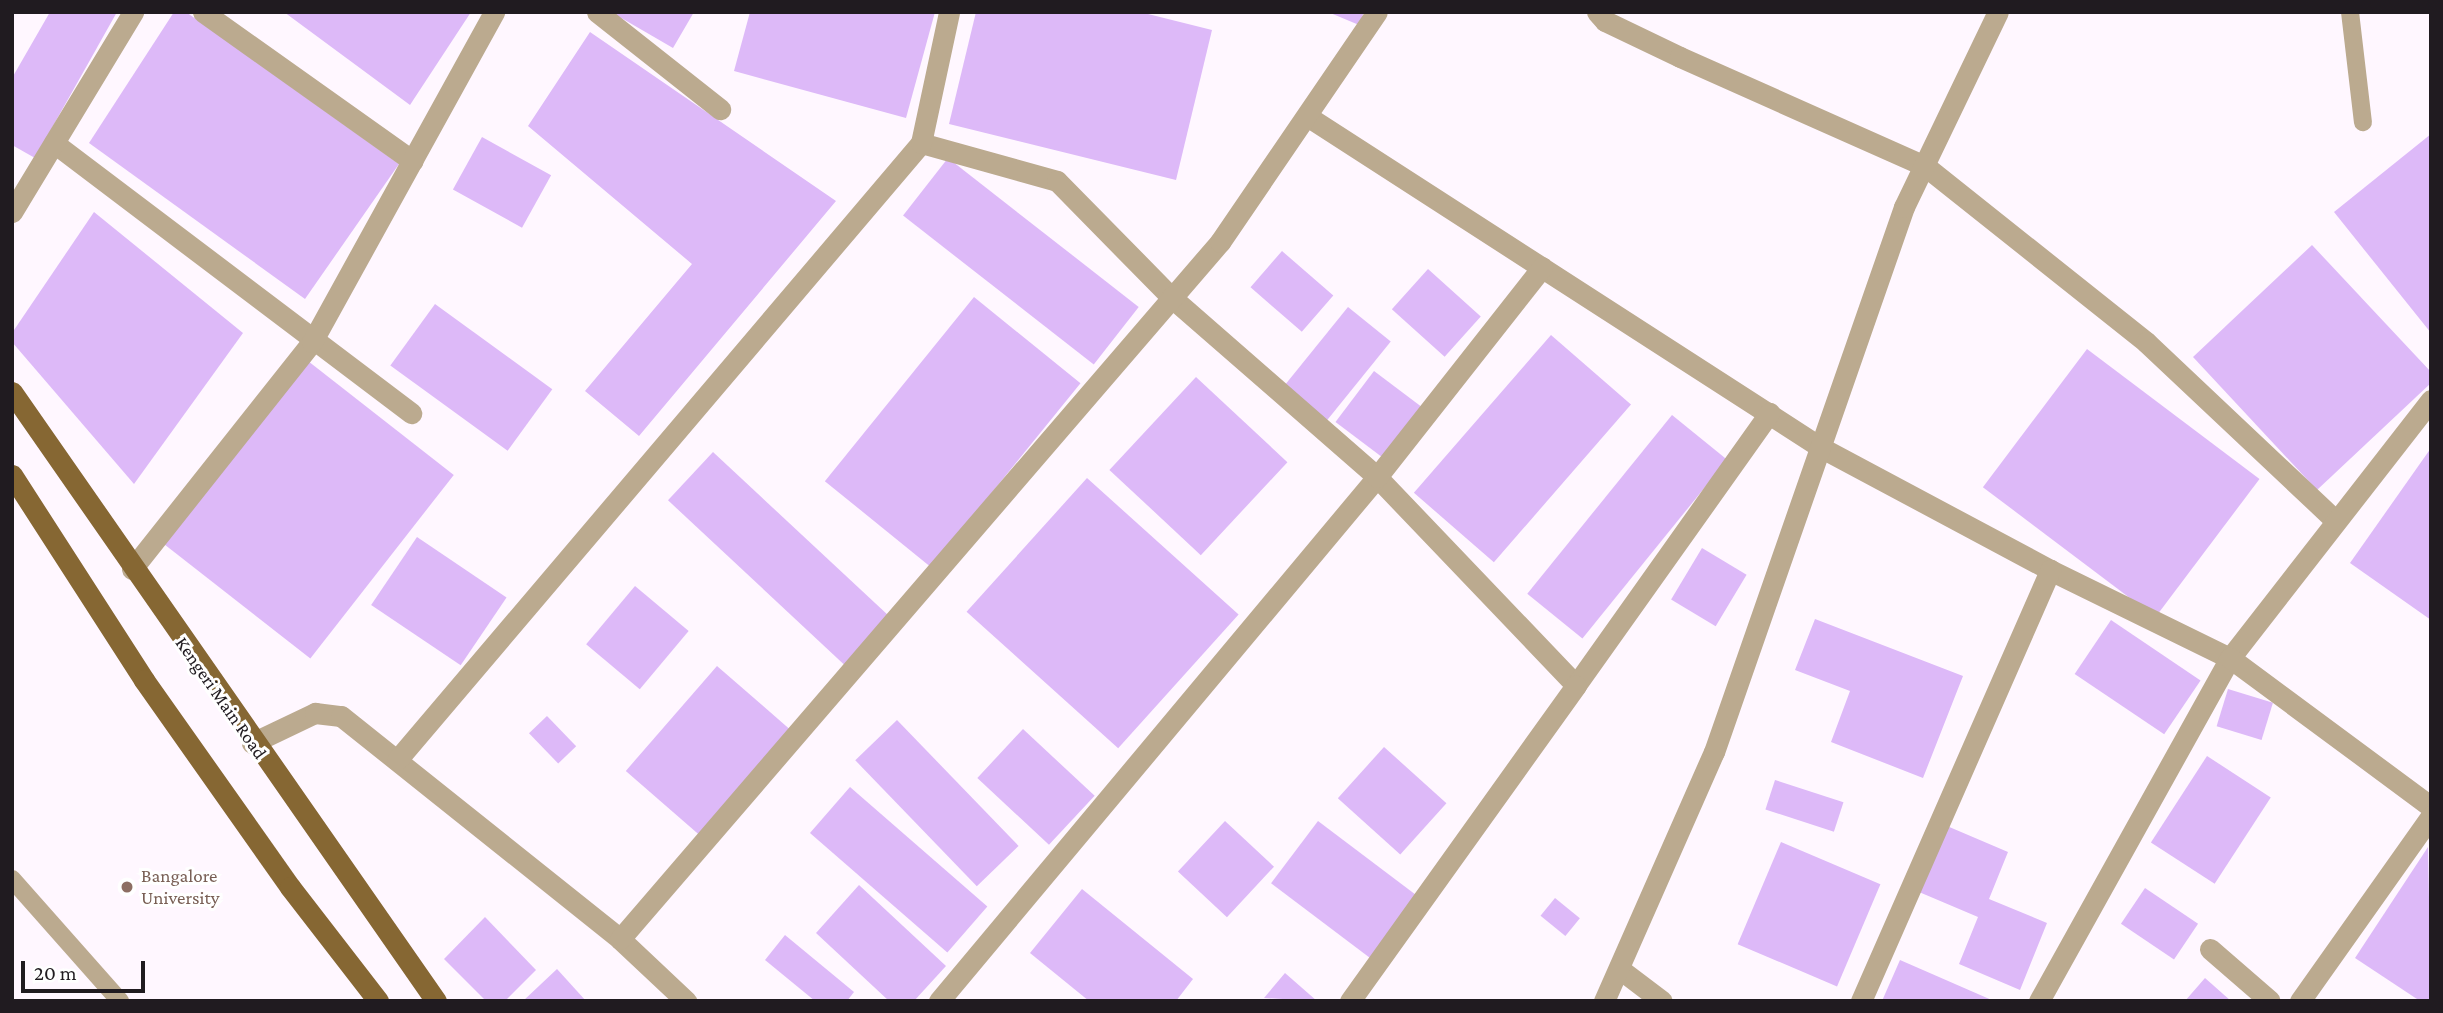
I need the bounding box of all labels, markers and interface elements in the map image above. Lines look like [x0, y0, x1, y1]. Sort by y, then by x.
street label: Kengeri Main Road [170, 633, 272, 763]
place label: Bangalore University [141, 865, 219, 909]
marker: Bangalore University [119, 879, 135, 895]
scale bar [24, 946, 149, 990]
text: 20 m [34, 961, 77, 985]

